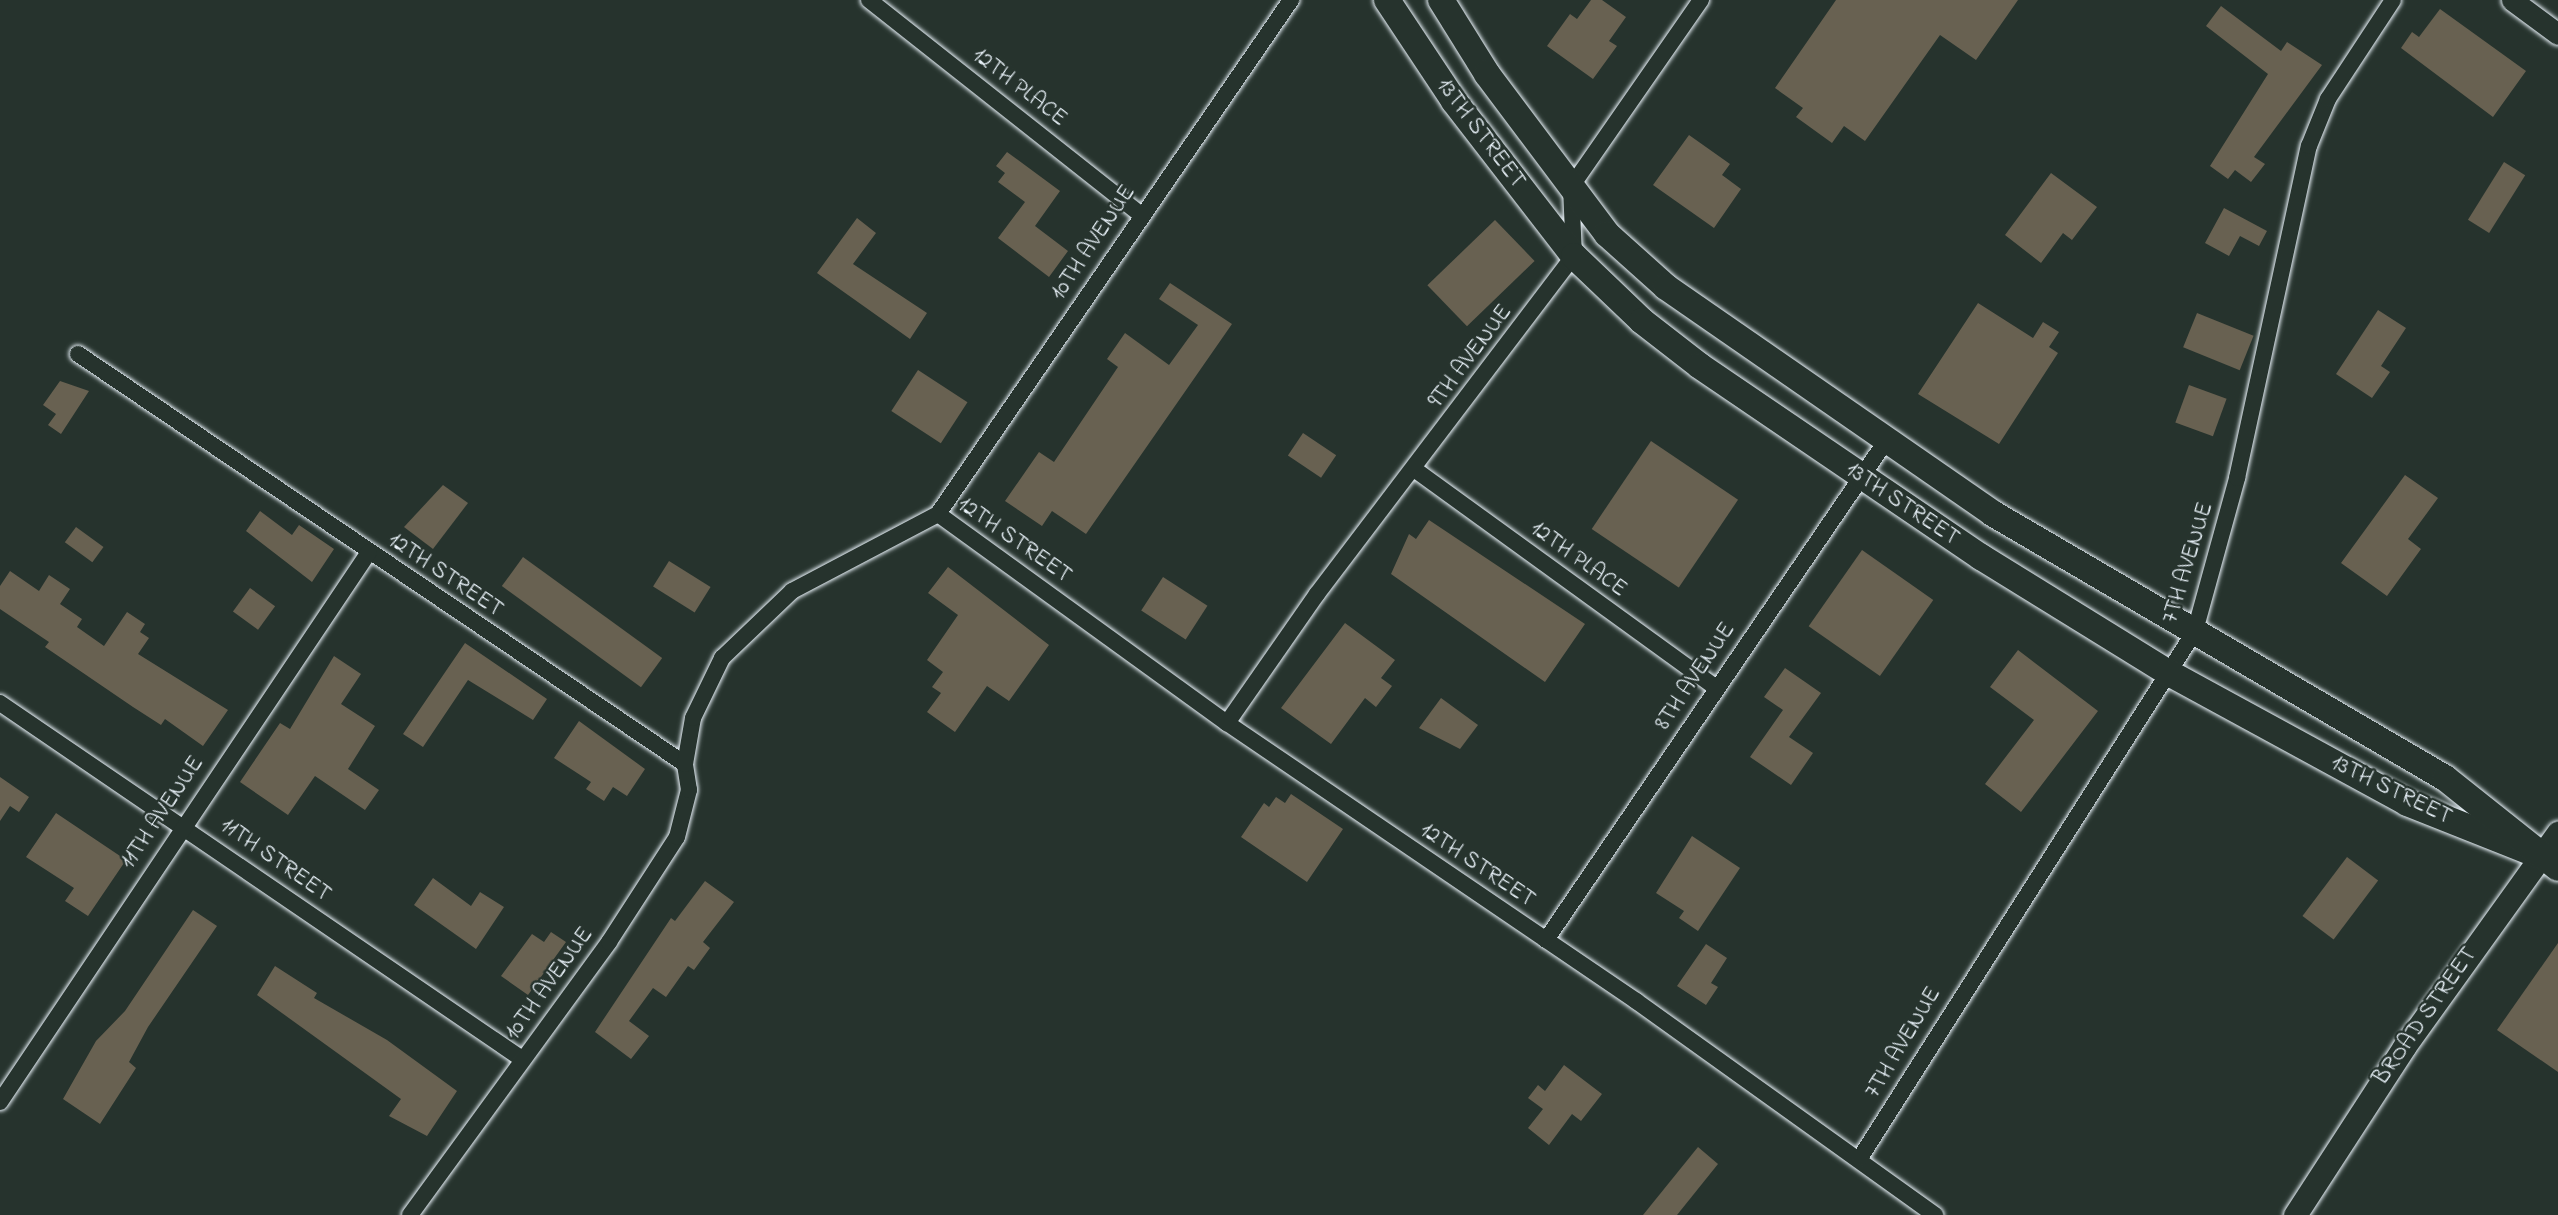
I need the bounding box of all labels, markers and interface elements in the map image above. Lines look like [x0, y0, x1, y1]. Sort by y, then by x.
street label: 12TH PLACE [966, 43, 1072, 133]
street label: 13TH STREET [1430, 73, 1530, 195]
street label: 10TH AVENUE [1046, 180, 1142, 306]
street label: 9TH AVENUE [1423, 300, 1519, 414]
street label: 13TH STREET [1840, 457, 1964, 553]
street label: 12TH STREET [952, 492, 1076, 590]
street label: 7TH AVENUE [2158, 499, 2220, 627]
street label: 12TH PLACE [1524, 516, 1632, 604]
street label: 12TH STREET [382, 527, 508, 625]
street label: 8TH AVENUE [1650, 618, 1742, 736]
street label: 13TH STREET [2326, 750, 2456, 832]
street label: 11TH AVENUE [115, 751, 211, 875]
street label: 11TH STREET [214, 813, 336, 909]
street label: 12TH STREET [1414, 817, 1540, 915]
street label: 10TH AVENUE [500, 922, 600, 1046]
street label: BROAD STREET [2368, 943, 2484, 1091]
street label: 7TH AVENUE [1860, 982, 1948, 1104]

